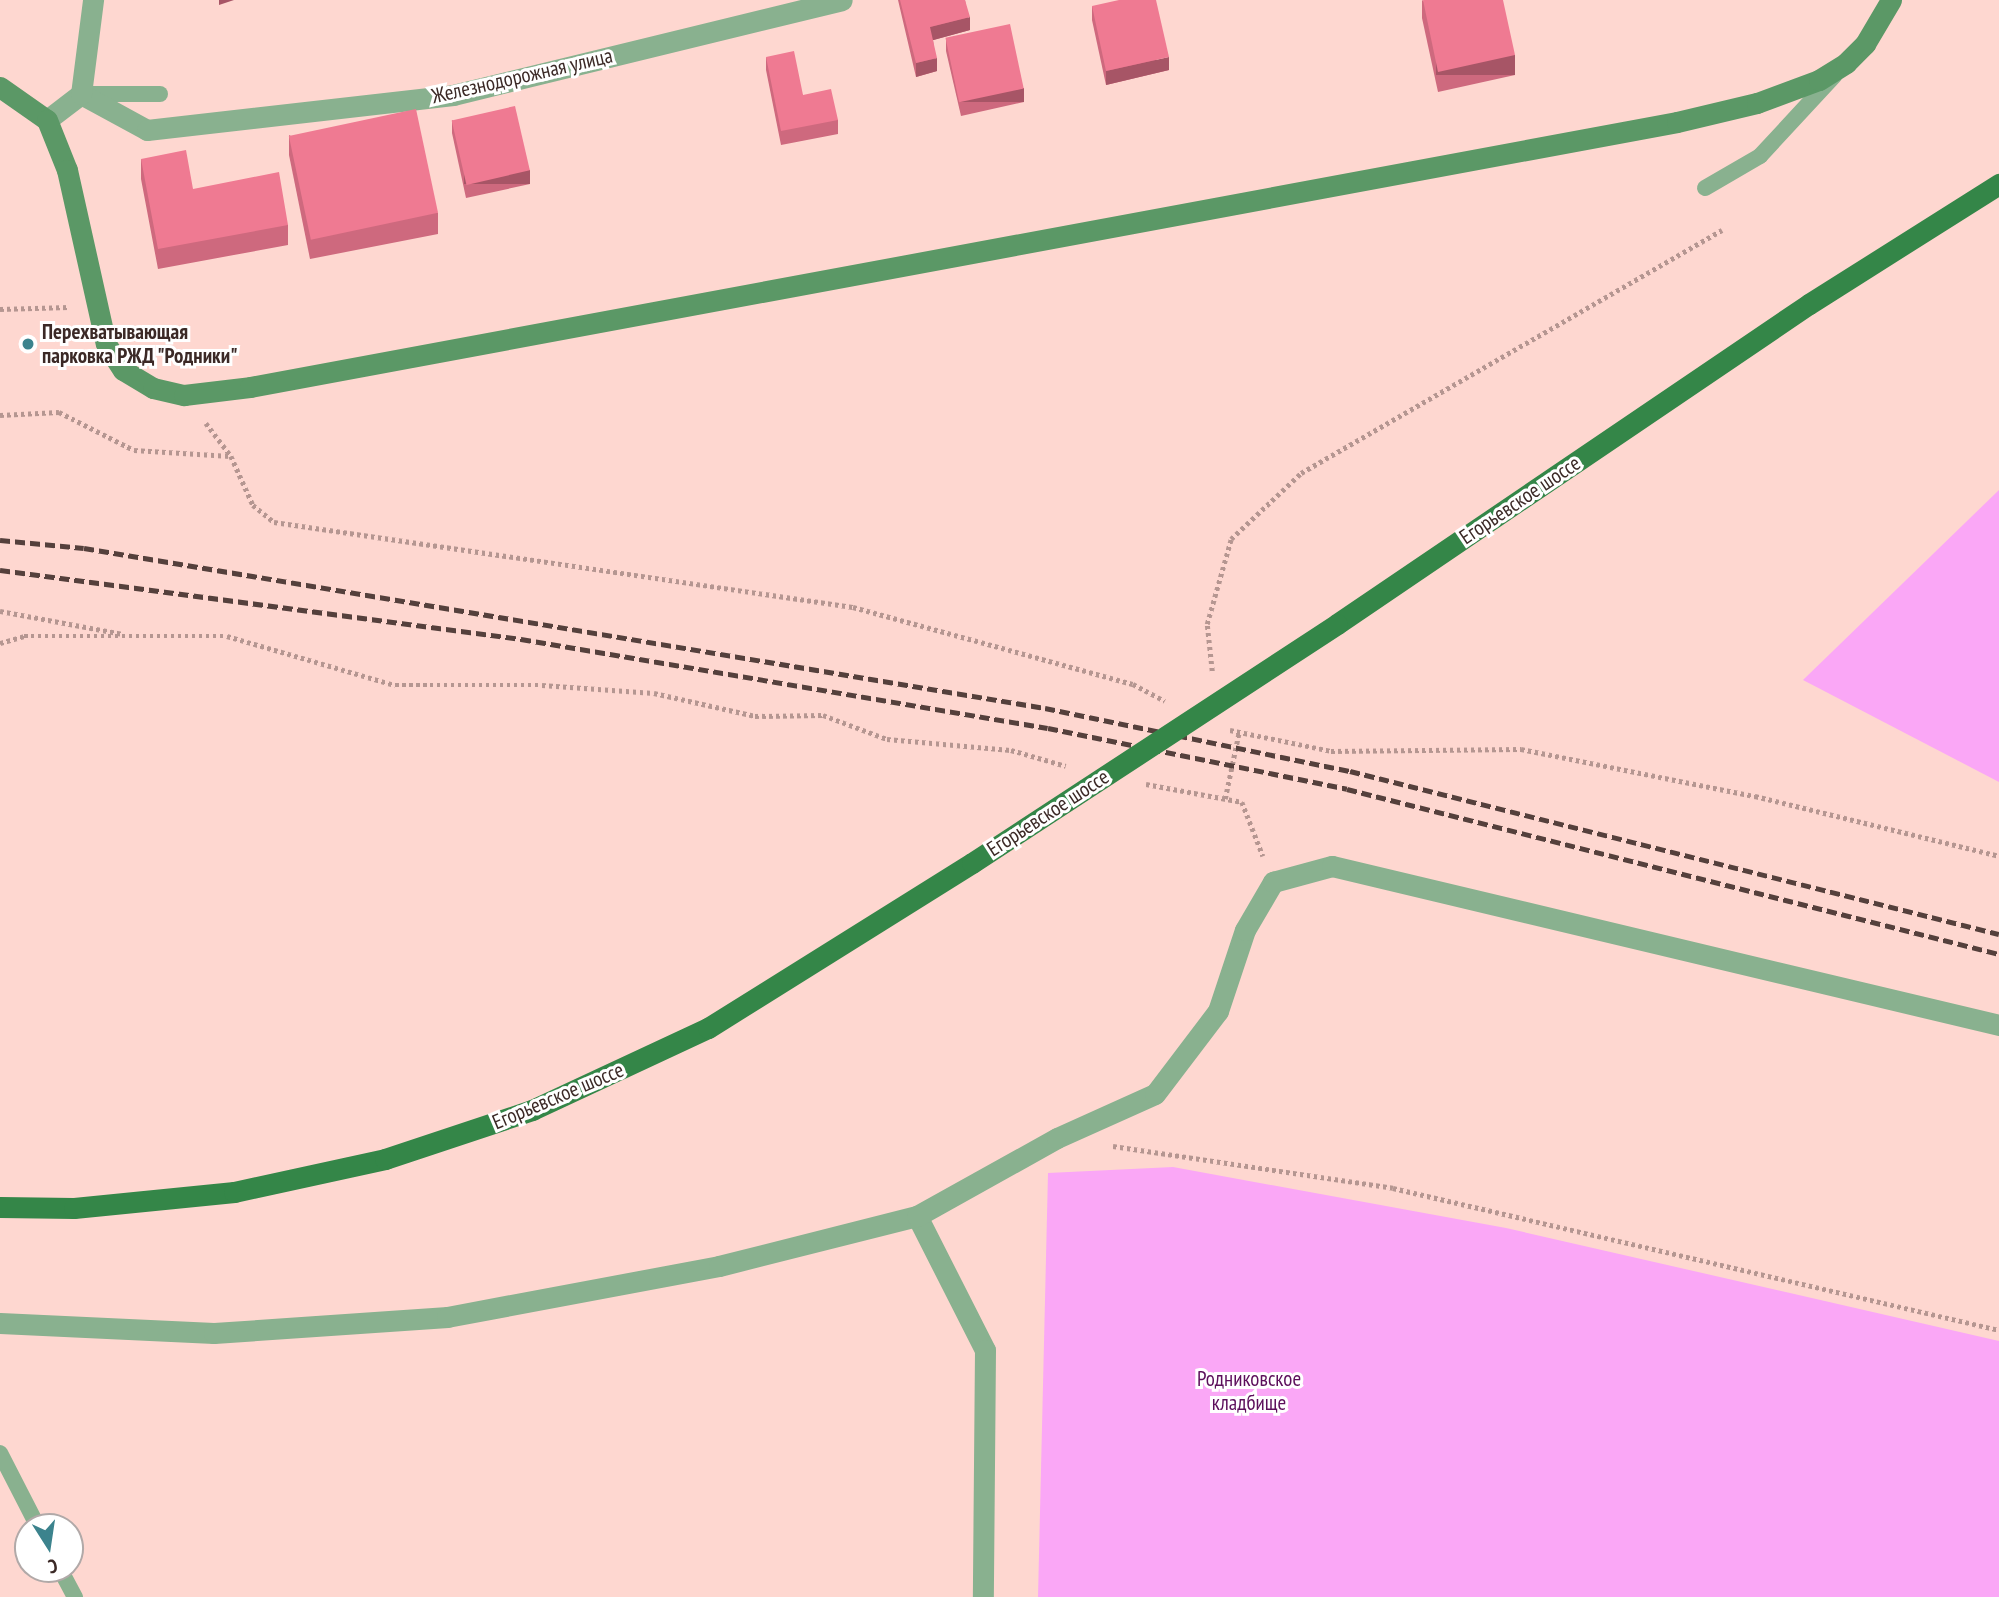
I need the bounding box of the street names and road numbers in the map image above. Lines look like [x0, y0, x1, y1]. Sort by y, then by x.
street label: Железнодорожная улица [429, 43, 615, 109]
street label: Егорьевское шоссе [1455, 450, 1585, 550]
street label: Егорьевское шоссе [982, 764, 1114, 862]
street label: Егорьевское шоссе [489, 1057, 627, 1135]

